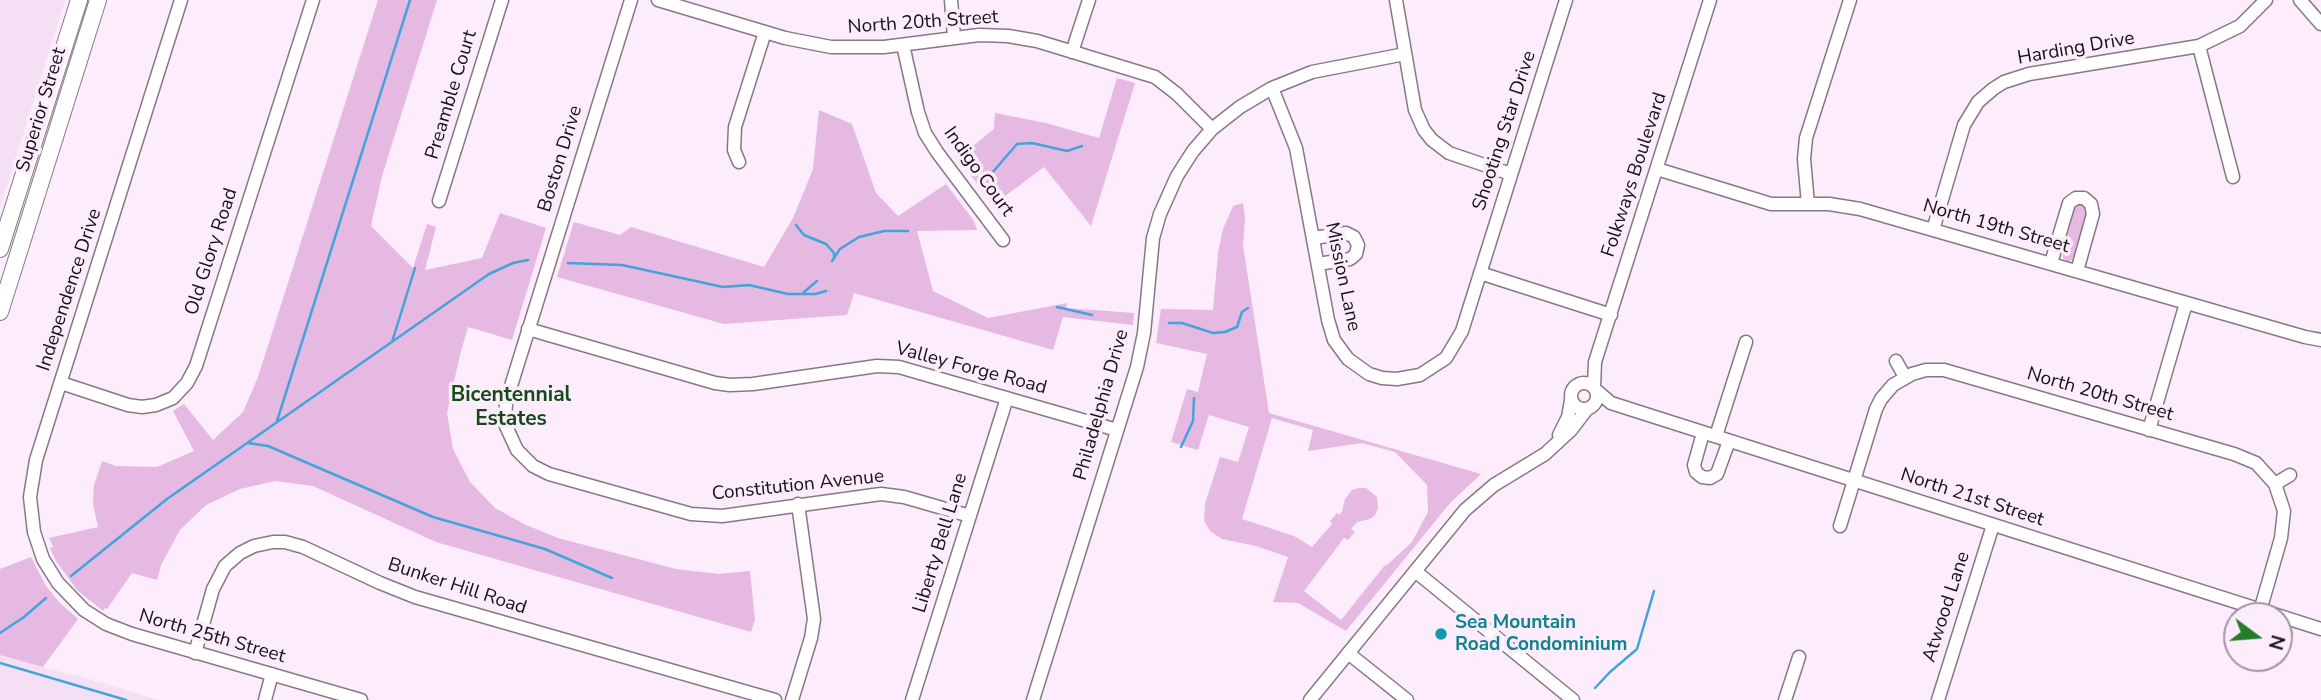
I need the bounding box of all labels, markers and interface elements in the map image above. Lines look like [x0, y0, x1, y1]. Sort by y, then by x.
street label: North 20th Street [847, 6, 999, 40]
street label: Harding Drive [2016, 27, 2136, 71]
street label: Preamble Court [422, 28, 482, 162]
street label: Superior Street [12, 45, 72, 175]
street label: Shooting Star Drive [1468, 48, 1542, 214]
street label: Folkways Boulevard [1598, 90, 1672, 260]
street label: Boston Drive [534, 103, 588, 215]
street label: Indigo Court [938, 123, 1018, 221]
street label: Old Glory Road [181, 186, 243, 318]
street label: North 19th Street [1920, 195, 2072, 259]
street label: Independence Drive [33, 206, 107, 374]
street label: Mission Lane [1319, 220, 1365, 334]
street label: Philadelphia Drive [1070, 327, 1134, 483]
street label: Valley Forge Road [893, 338, 1049, 400]
street label: North 20th Street [2024, 363, 2176, 427]
district label: Bicentennial Estates [451, 383, 571, 433]
street label: North 21st Street [1897, 464, 2047, 532]
street label: Constitution Avenue [711, 466, 885, 506]
street label: Liberty Bell Lane [909, 470, 973, 616]
street label: Atwood Lane [1918, 549, 1976, 665]
street label: Bunker Hill Road [385, 554, 529, 620]
north arrow [2223, 602, 2293, 672]
street label: North 25th Street [136, 605, 288, 669]
place label: Sea Mountain Road Condominium [1455, 612, 1627, 656]
marker: Sea Mountain Road Condominium [1433, 626, 1449, 642]
text: N [2262, 632, 2291, 653]

